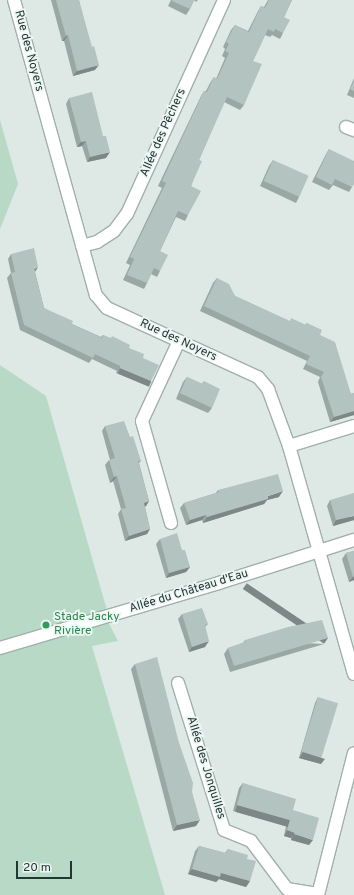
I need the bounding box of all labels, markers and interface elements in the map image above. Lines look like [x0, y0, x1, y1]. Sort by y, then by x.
street label: Rue des Noyers [10, 9, 46, 93]
street label: Allée des Pêchers [138, 87, 190, 179]
street label: Rue des Noyers [137, 317, 219, 365]
street label: Allée du Château d'Eau [128, 567, 250, 617]
place label: Stade Jacky Rivière [54, 611, 120, 639]
marker: Stade Jacky Rivière [41, 620, 51, 630]
street label: Allée des Jonquilles [183, 715, 227, 821]
scale bar [18, 853, 74, 879]
text: 20 m [23, 860, 51, 876]

